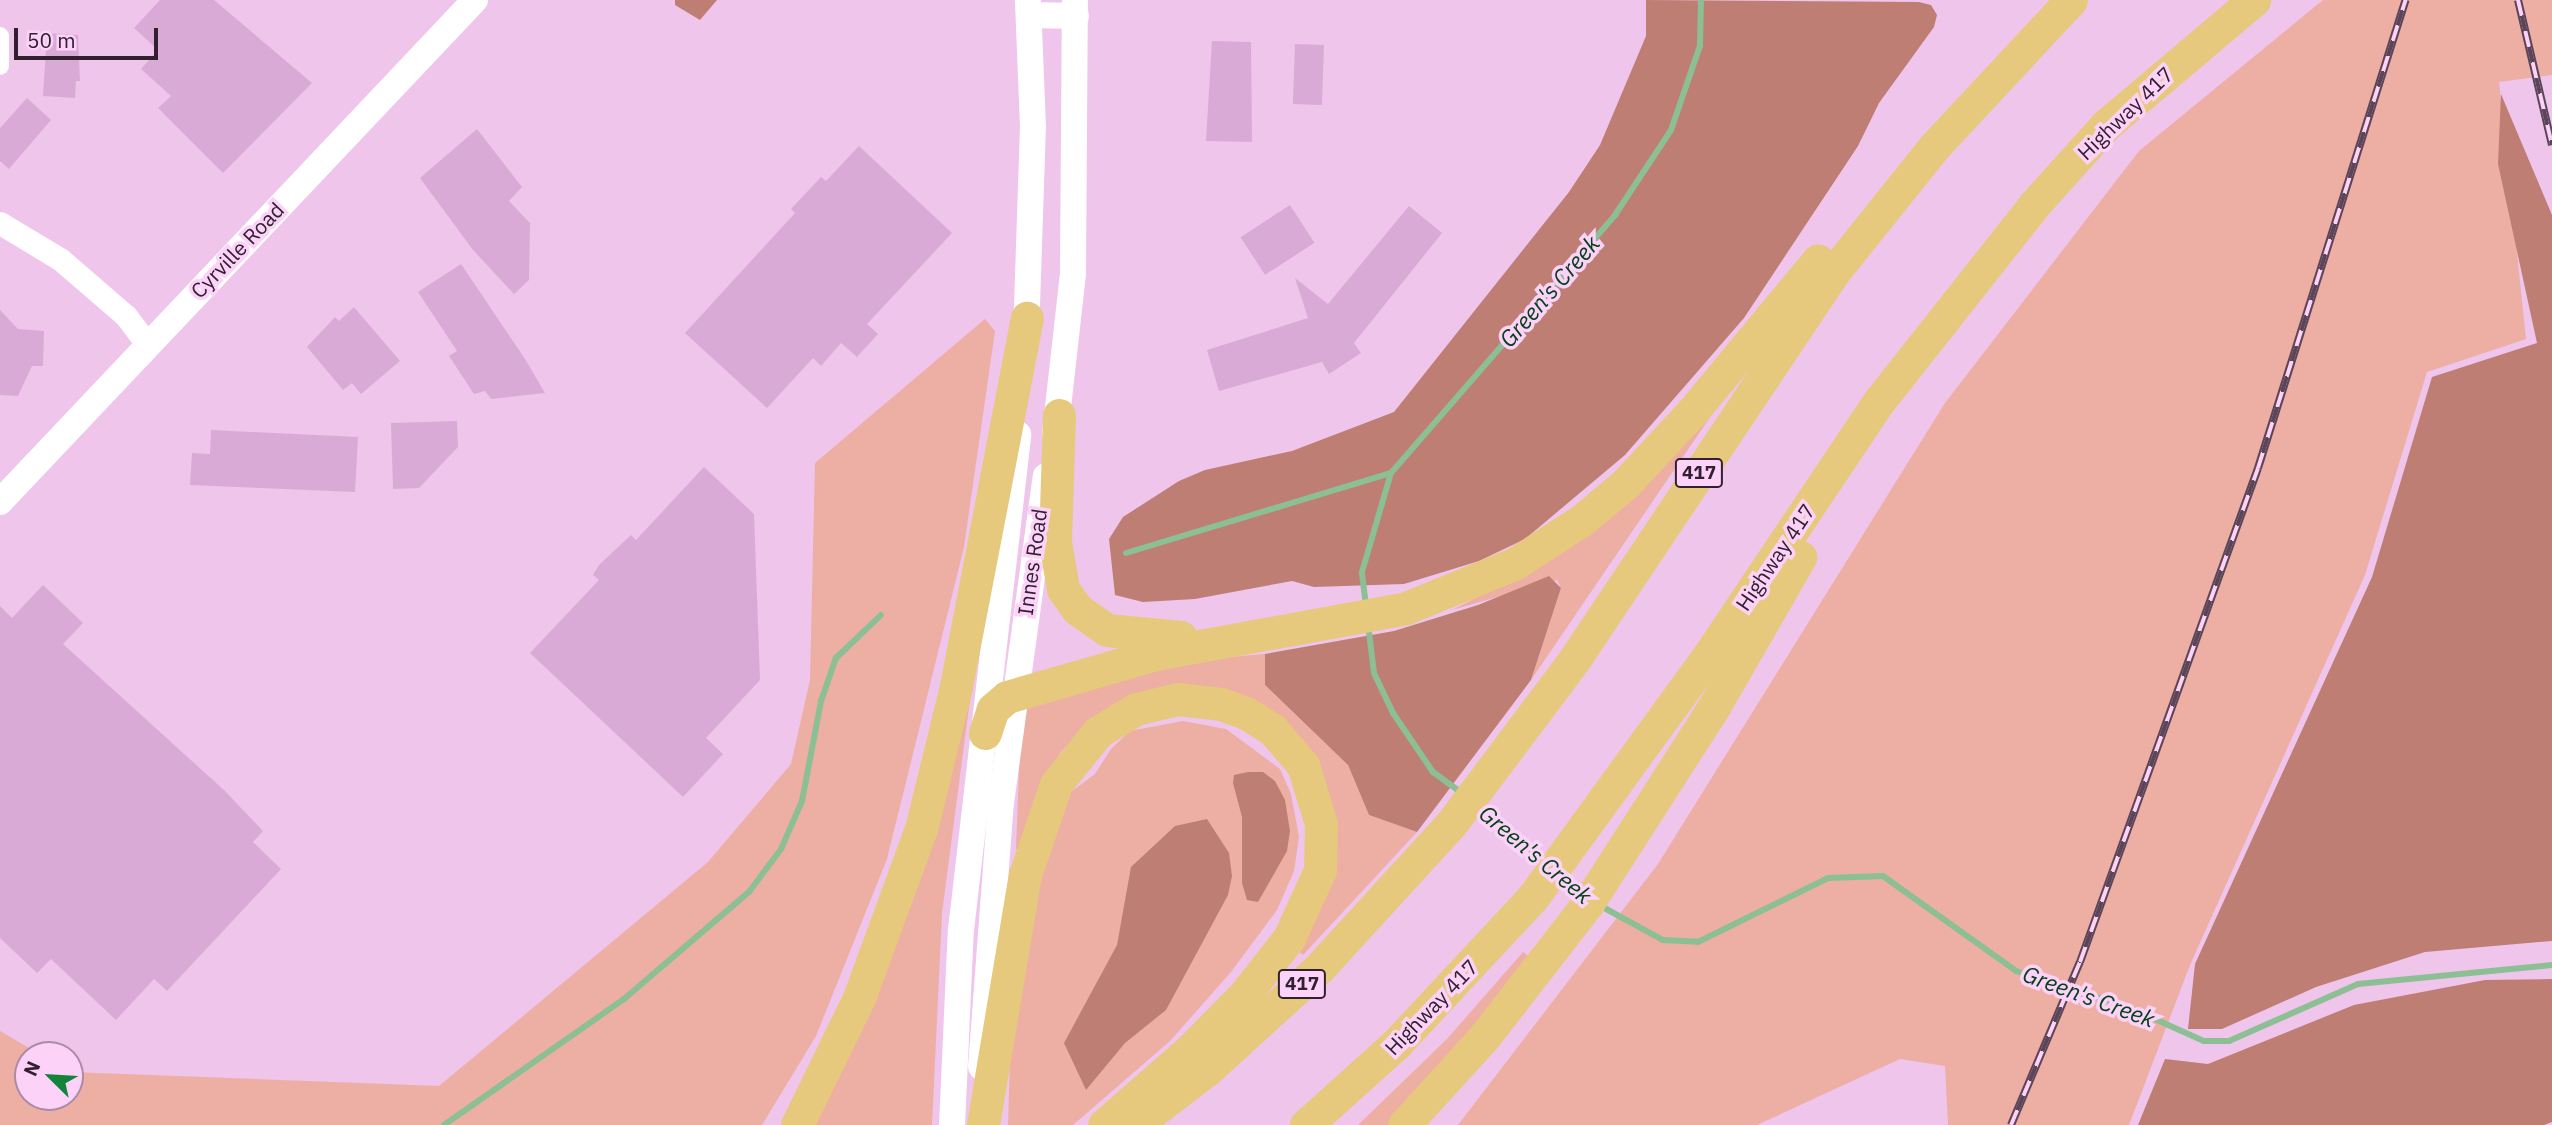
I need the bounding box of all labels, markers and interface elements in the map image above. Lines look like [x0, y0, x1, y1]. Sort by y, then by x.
scale bar [18, 14, 161, 58]
text: 50 m [27, 26, 76, 54]
street label: Highway 417 [2072, 61, 2178, 165]
street label: Cyrville Road [185, 197, 289, 303]
water label: Green's Creek [1493, 230, 1605, 352]
road number: 417 [1674, 458, 1724, 488]
street label: Highway 417 [1730, 499, 1820, 615]
street label: Innes Road [1012, 507, 1052, 617]
water label: Green's Creek [1474, 799, 1598, 909]
street label: Highway 417 [1379, 954, 1483, 1060]
water label: Green's Creek [2019, 959, 2159, 1033]
road number: 417 [1278, 968, 1326, 1000]
north arrow [14, 1041, 84, 1111]
text: N [18, 1057, 45, 1079]

